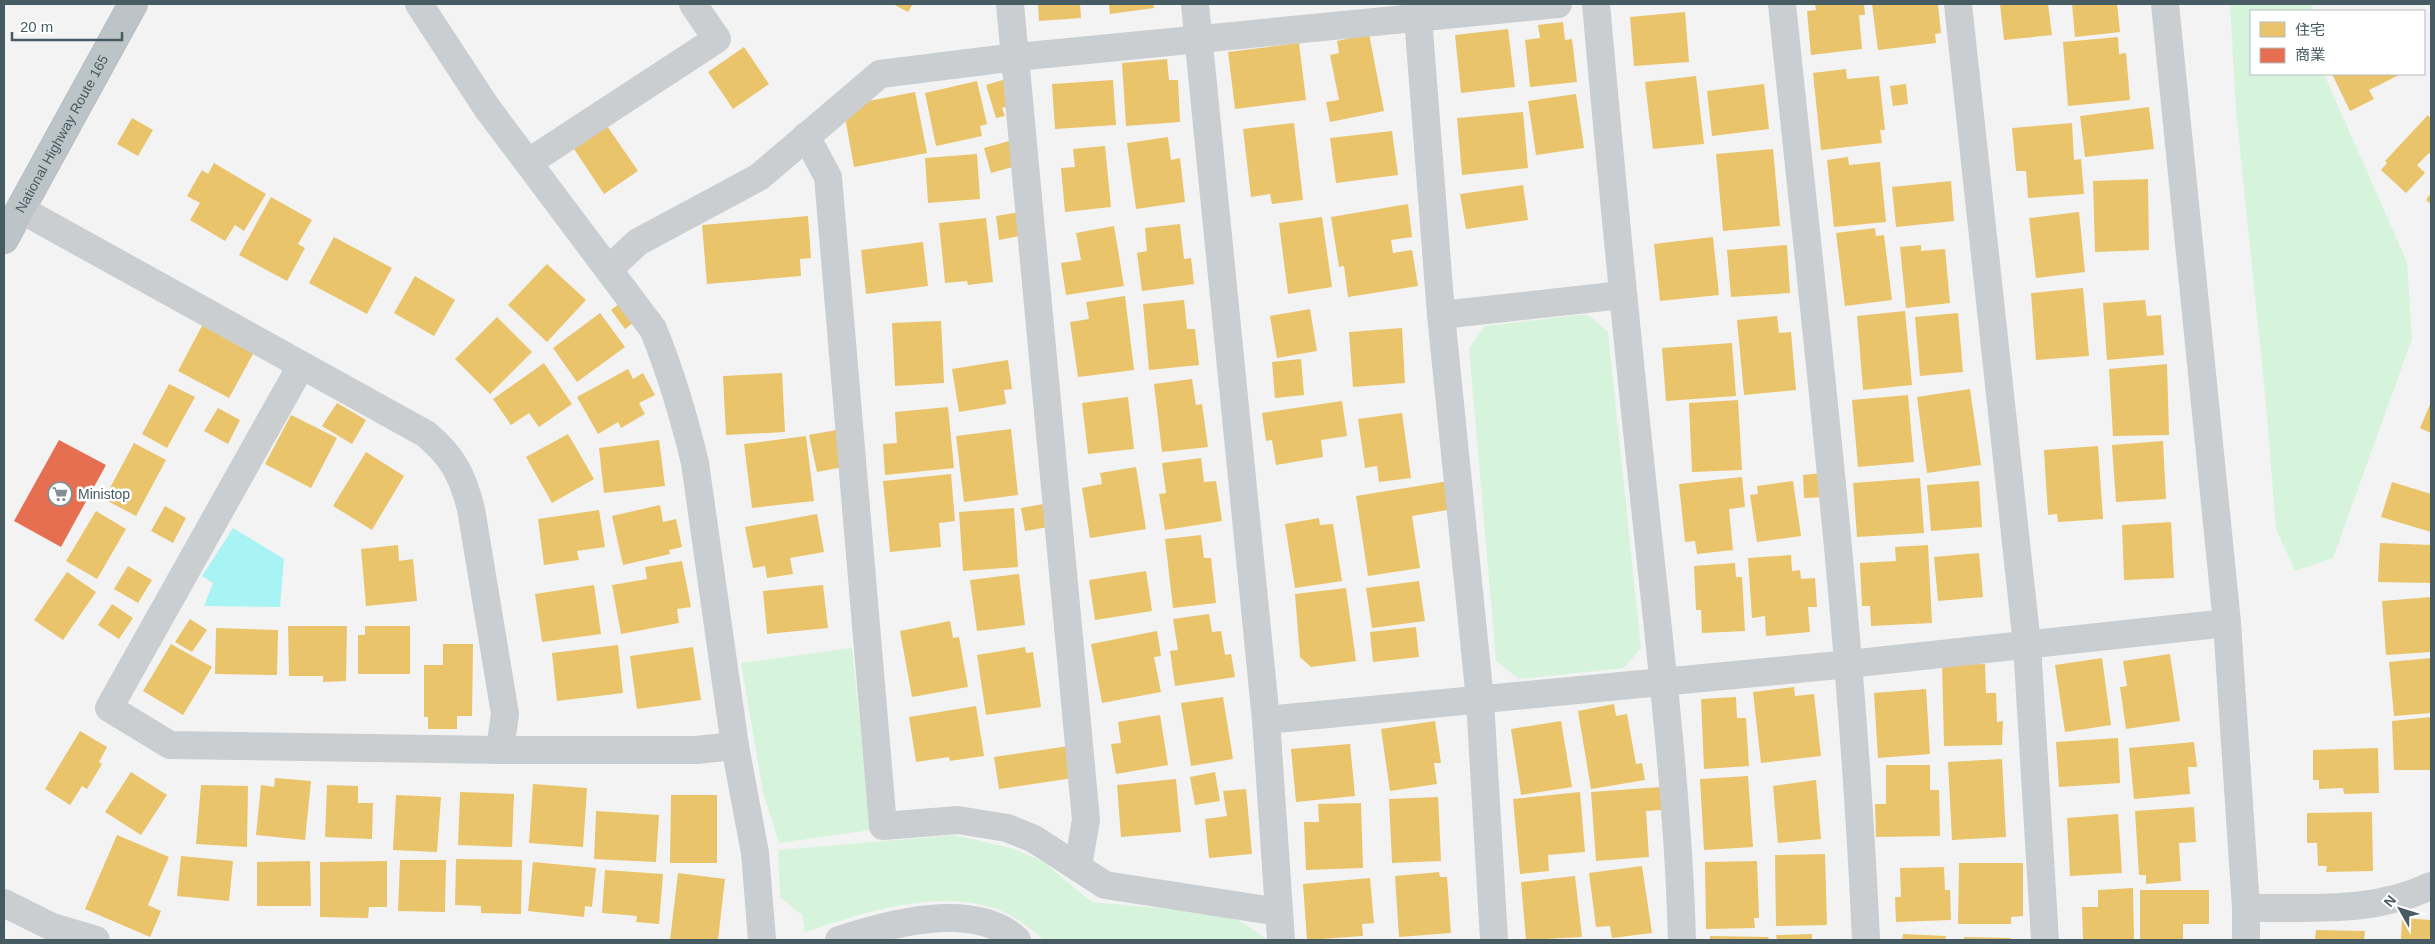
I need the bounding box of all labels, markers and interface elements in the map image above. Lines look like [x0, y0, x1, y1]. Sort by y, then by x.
scale bar [12, 10, 122, 42]
legend [2250, 10, 2425, 75]
text: 20 m [20, 18, 53, 35]
text: 住宅 [2295, 21, 2325, 38]
text: 商業 [2295, 46, 2325, 63]
street label: National Highway Route 165 [12, 52, 112, 216]
supermarket icon: Ministop [47, 481, 73, 507]
place label: Ministop [78, 486, 130, 502]
north arrow [2375, 884, 2425, 934]
text: N [2380, 892, 2399, 910]

